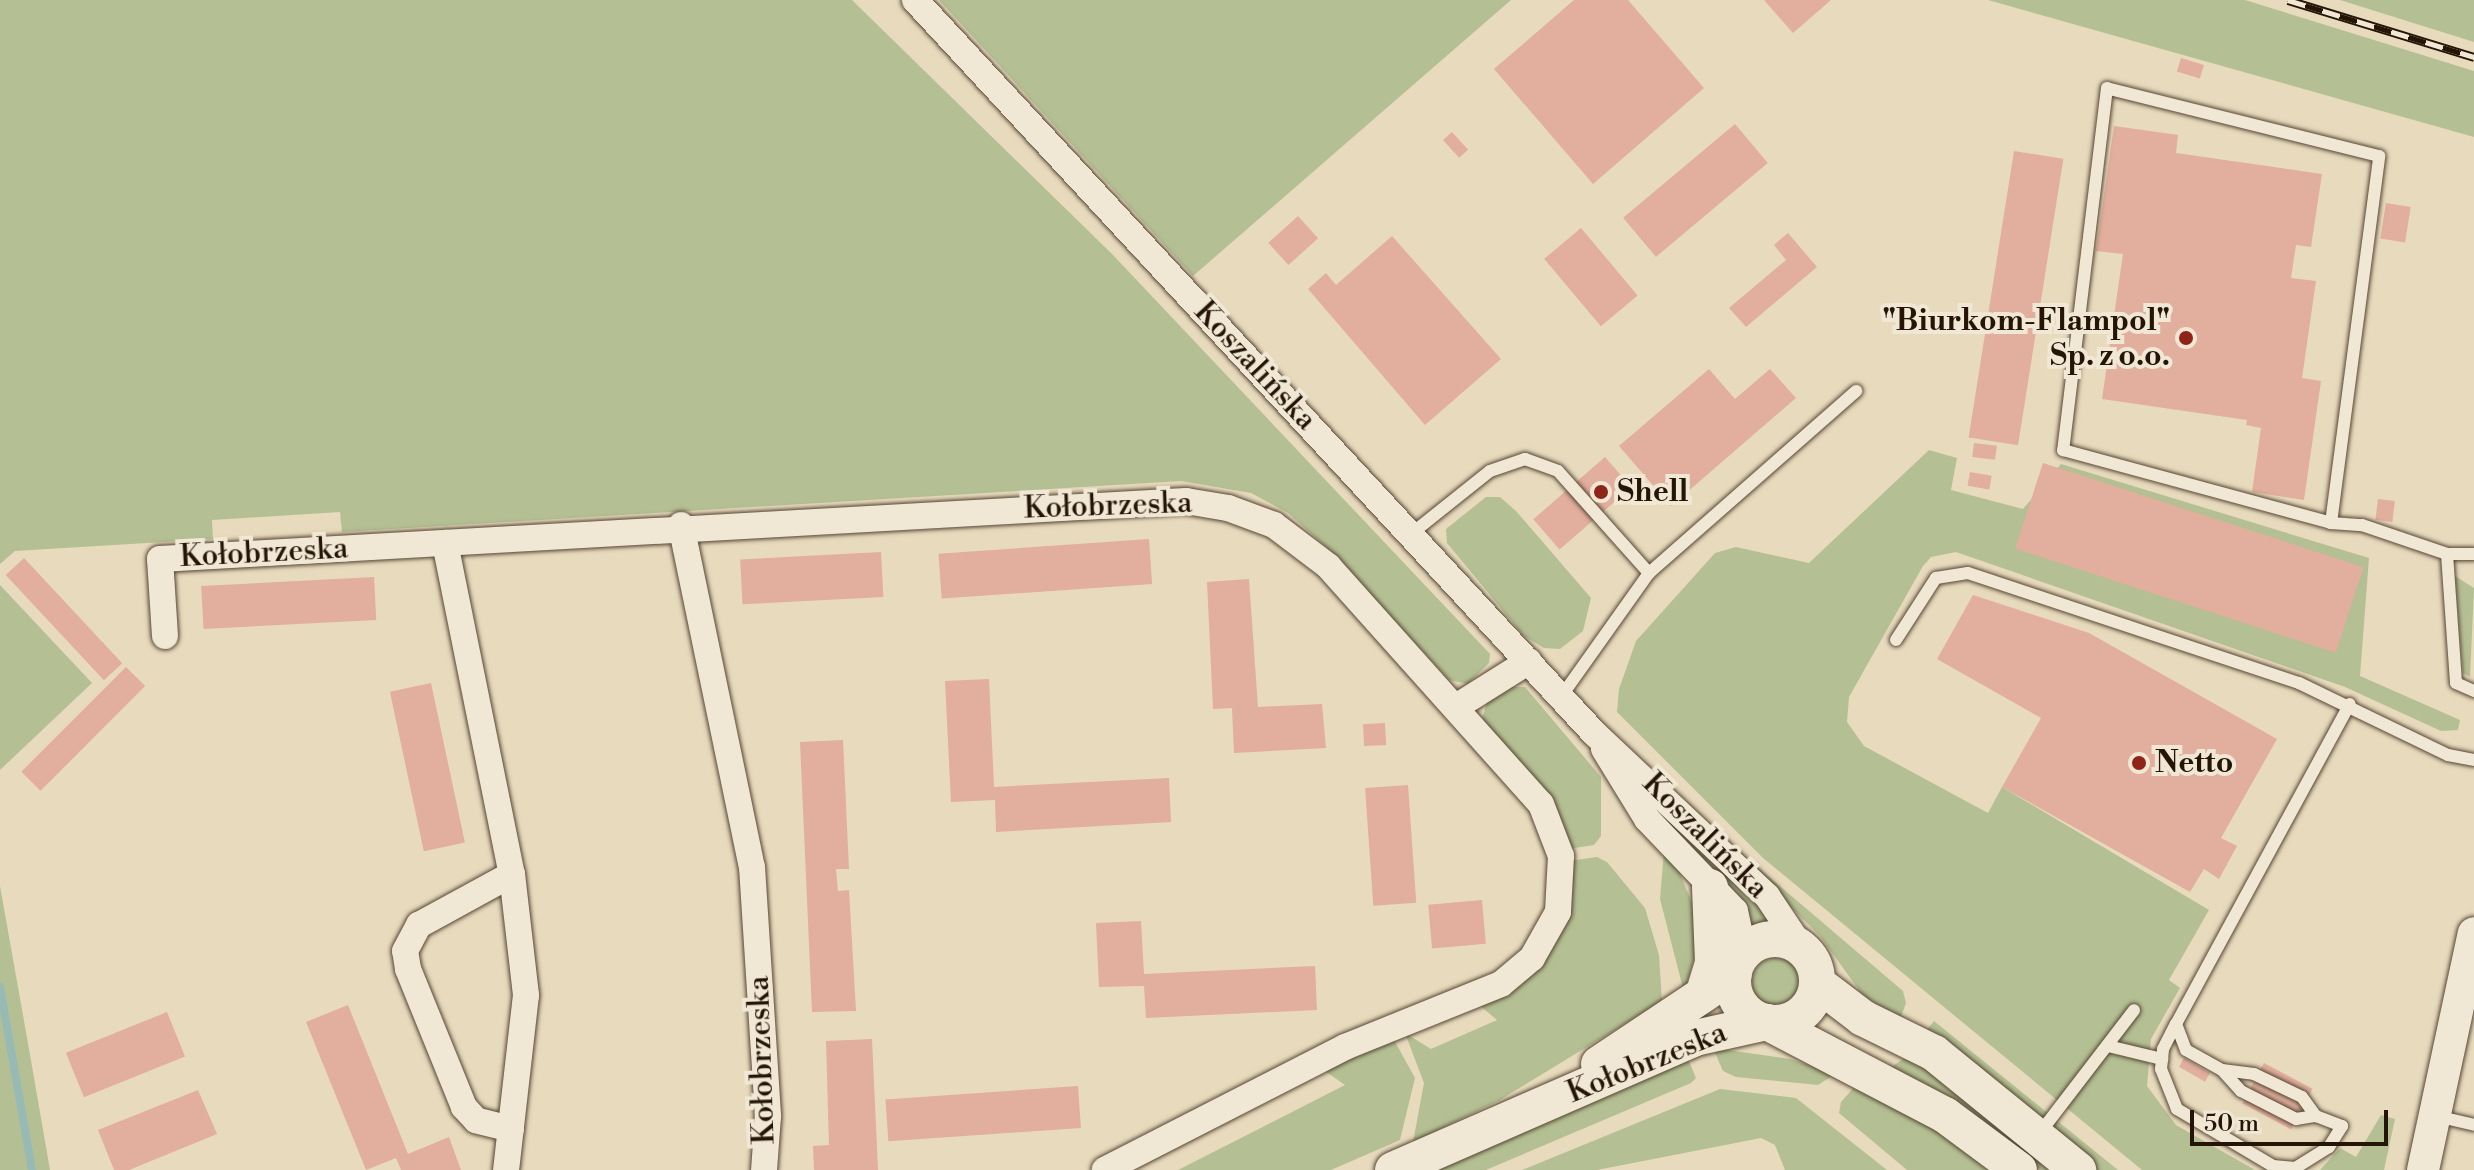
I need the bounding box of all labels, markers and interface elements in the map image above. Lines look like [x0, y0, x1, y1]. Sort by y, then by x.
street label: Koszalińska [1186, 294, 1324, 438]
place label: "Biurkom-Flampol" Sp. z o.o. [1882, 303, 2170, 374]
marker: "Biurkom-Flampol" Sp. z o.o. [2177, 329, 2195, 347]
place label: Shell [1617, 474, 1688, 510]
marker: Shell [1592, 483, 1610, 501]
street label: Kołobrzeska [1023, 485, 1193, 527]
street label: Kołobrzeska [179, 531, 349, 575]
place label: Netto [2155, 745, 2233, 781]
marker: Netto [2130, 754, 2148, 772]
street label: Koszalińska [1635, 766, 1775, 906]
street label: Kołobrzeska [741, 975, 783, 1145]
street label: Kołobrzeska [1562, 1015, 1732, 1111]
scale bar [2194, 1094, 2392, 1144]
text: 50 m [2204, 1109, 2259, 1139]

